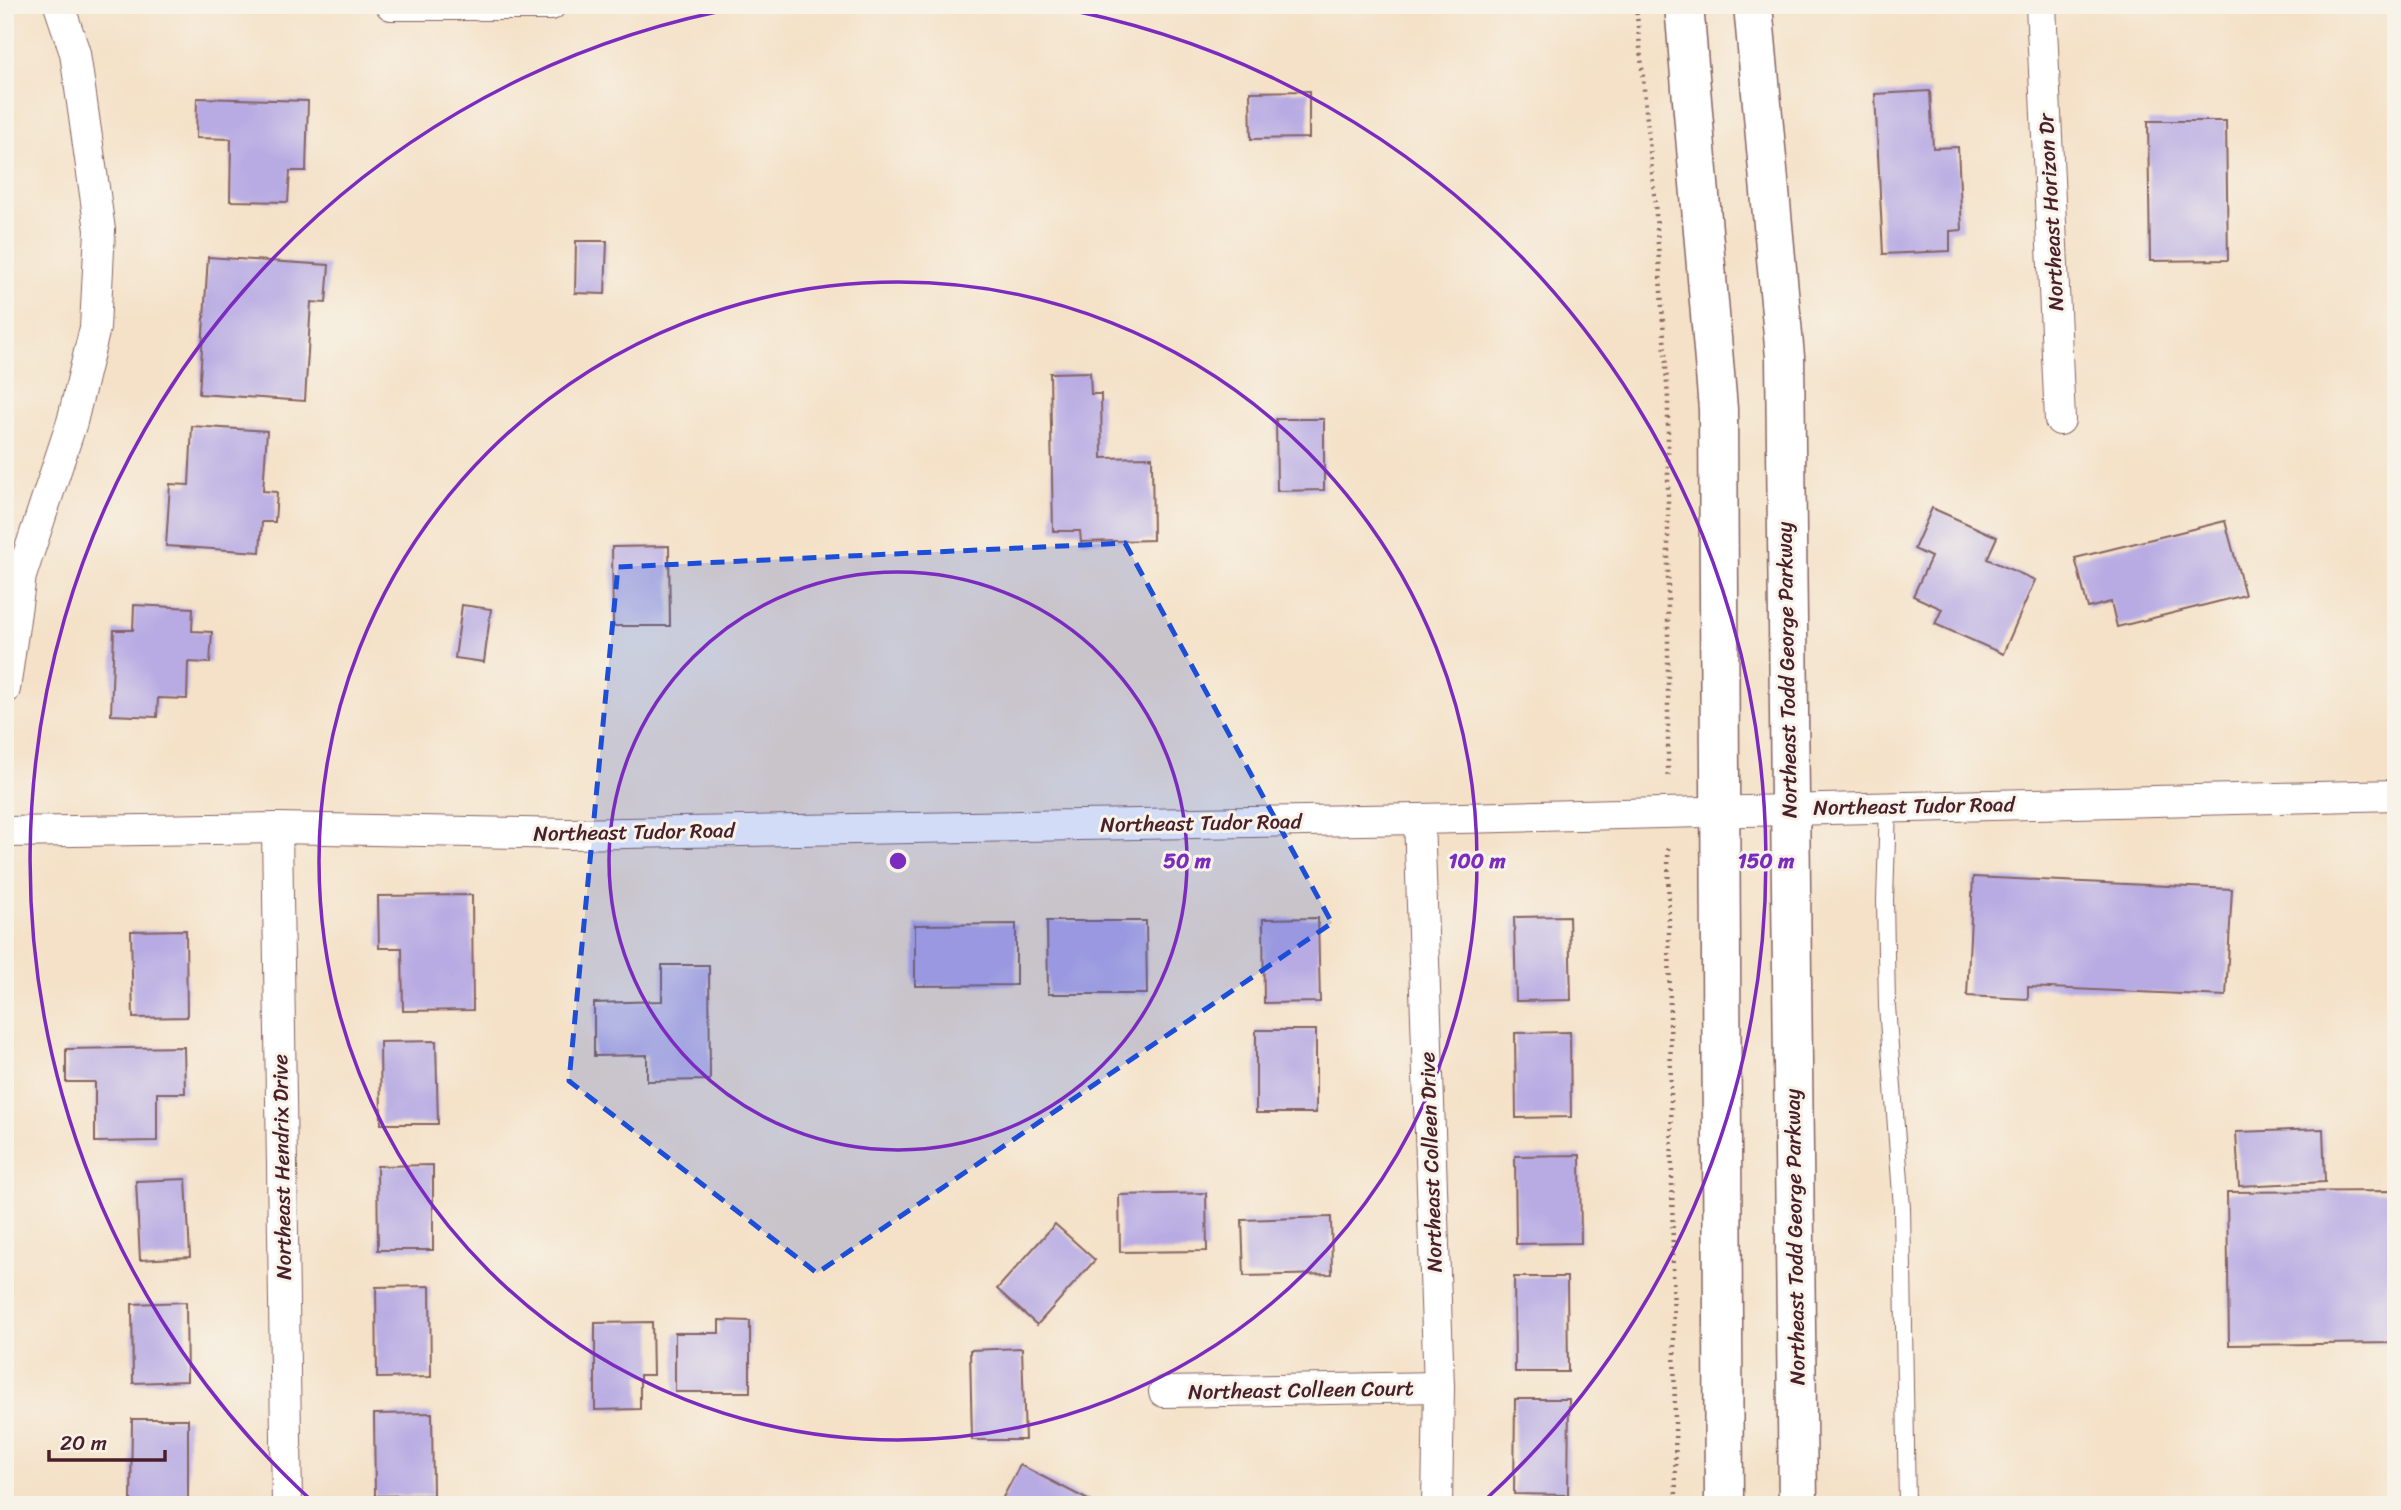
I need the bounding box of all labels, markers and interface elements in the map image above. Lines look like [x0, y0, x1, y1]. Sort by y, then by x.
street label: Northeast Horizon Dr [2027, 111, 2075, 312]
street label: Northeast Todd George Parkway [1765, 521, 1809, 819]
street label: Northeast Tudor Road [1813, 785, 2017, 827]
street label: Northeast Tudor Road [1100, 802, 1304, 844]
street label: Northeast Tudor Road [533, 811, 737, 853]
text: 50 m [1163, 842, 1212, 880]
text: 100 m [1448, 842, 1506, 880]
text: 150 m [1738, 842, 1795, 880]
centre of rings [886, 849, 910, 873]
street label: Northeast Colleen Drive [1408, 1051, 1454, 1273]
street label: Northeast Hendrix Drive [261, 1054, 303, 1280]
street label: Northeast Todd George Parkway [1773, 1088, 1817, 1386]
street label: Northeast Colleen Court [1188, 1369, 1414, 1411]
scale bar [49, 1419, 164, 1463]
text: 20 m [60, 1424, 107, 1462]

